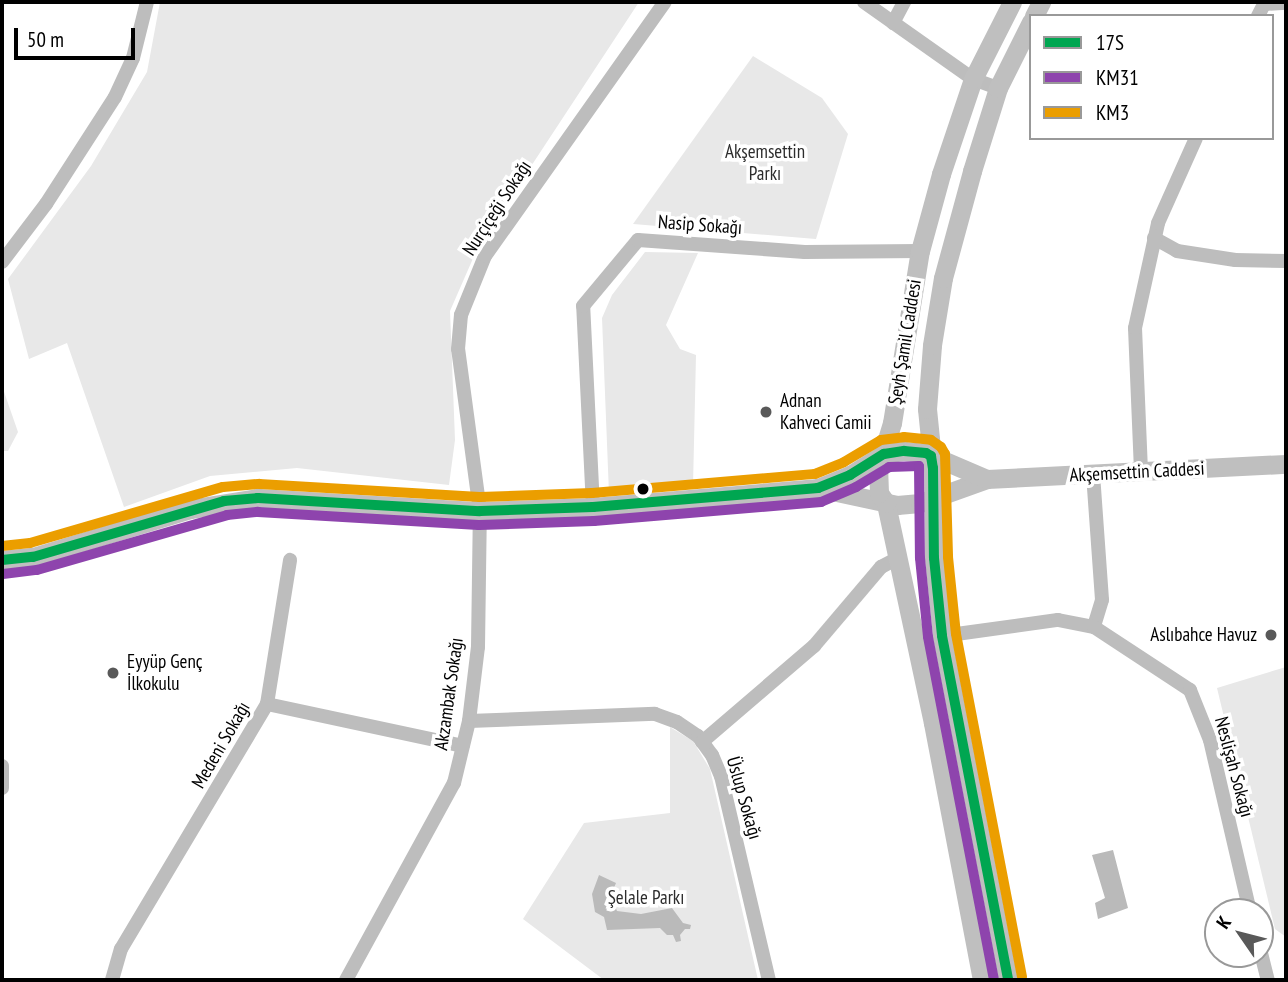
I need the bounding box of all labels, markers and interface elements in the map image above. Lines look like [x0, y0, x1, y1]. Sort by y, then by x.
scale bar [18, 14, 138, 58]
legend [1029, 14, 1274, 140]
text: 50 m [27, 26, 64, 53]
text: 17S [1096, 29, 1124, 56]
text: KM31 [1096, 64, 1139, 91]
text: KM3 [1096, 99, 1129, 126]
park label: Akşemsettin Parkı [725, 141, 805, 185]
street label: Nurçiçeği Sokağı [458, 156, 536, 260]
street label: Nasip Sokağı [657, 211, 743, 239]
street label: Şeyh Şamil Caddesi [884, 278, 926, 406]
place label: Adnan Kahveci Camii [780, 390, 872, 434]
marker: Adnan Kahveci Camii [758, 404, 774, 420]
street label: Akşemsettin Caddesi [1069, 457, 1205, 487]
unlabelled marker [636, 482, 650, 496]
place label: Aslıbahce Havuz [1150, 624, 1257, 646]
marker: Aslıbahce Havuz [1263, 627, 1279, 643]
street label: Akzambak Sokağı [430, 636, 468, 752]
place label: Eyyüp Genç İlkokulu [127, 651, 203, 695]
marker: Eyyüp Genç İlkokulu [105, 665, 121, 681]
street label: Medeni Sokağı [187, 698, 255, 792]
street label: Neslişah Sokağı [1210, 714, 1258, 820]
street label: Üslup Sokağı [721, 754, 767, 842]
park label: Şelale Parkı [608, 887, 684, 909]
north arrow [1204, 898, 1274, 968]
text: K [1211, 911, 1236, 933]

